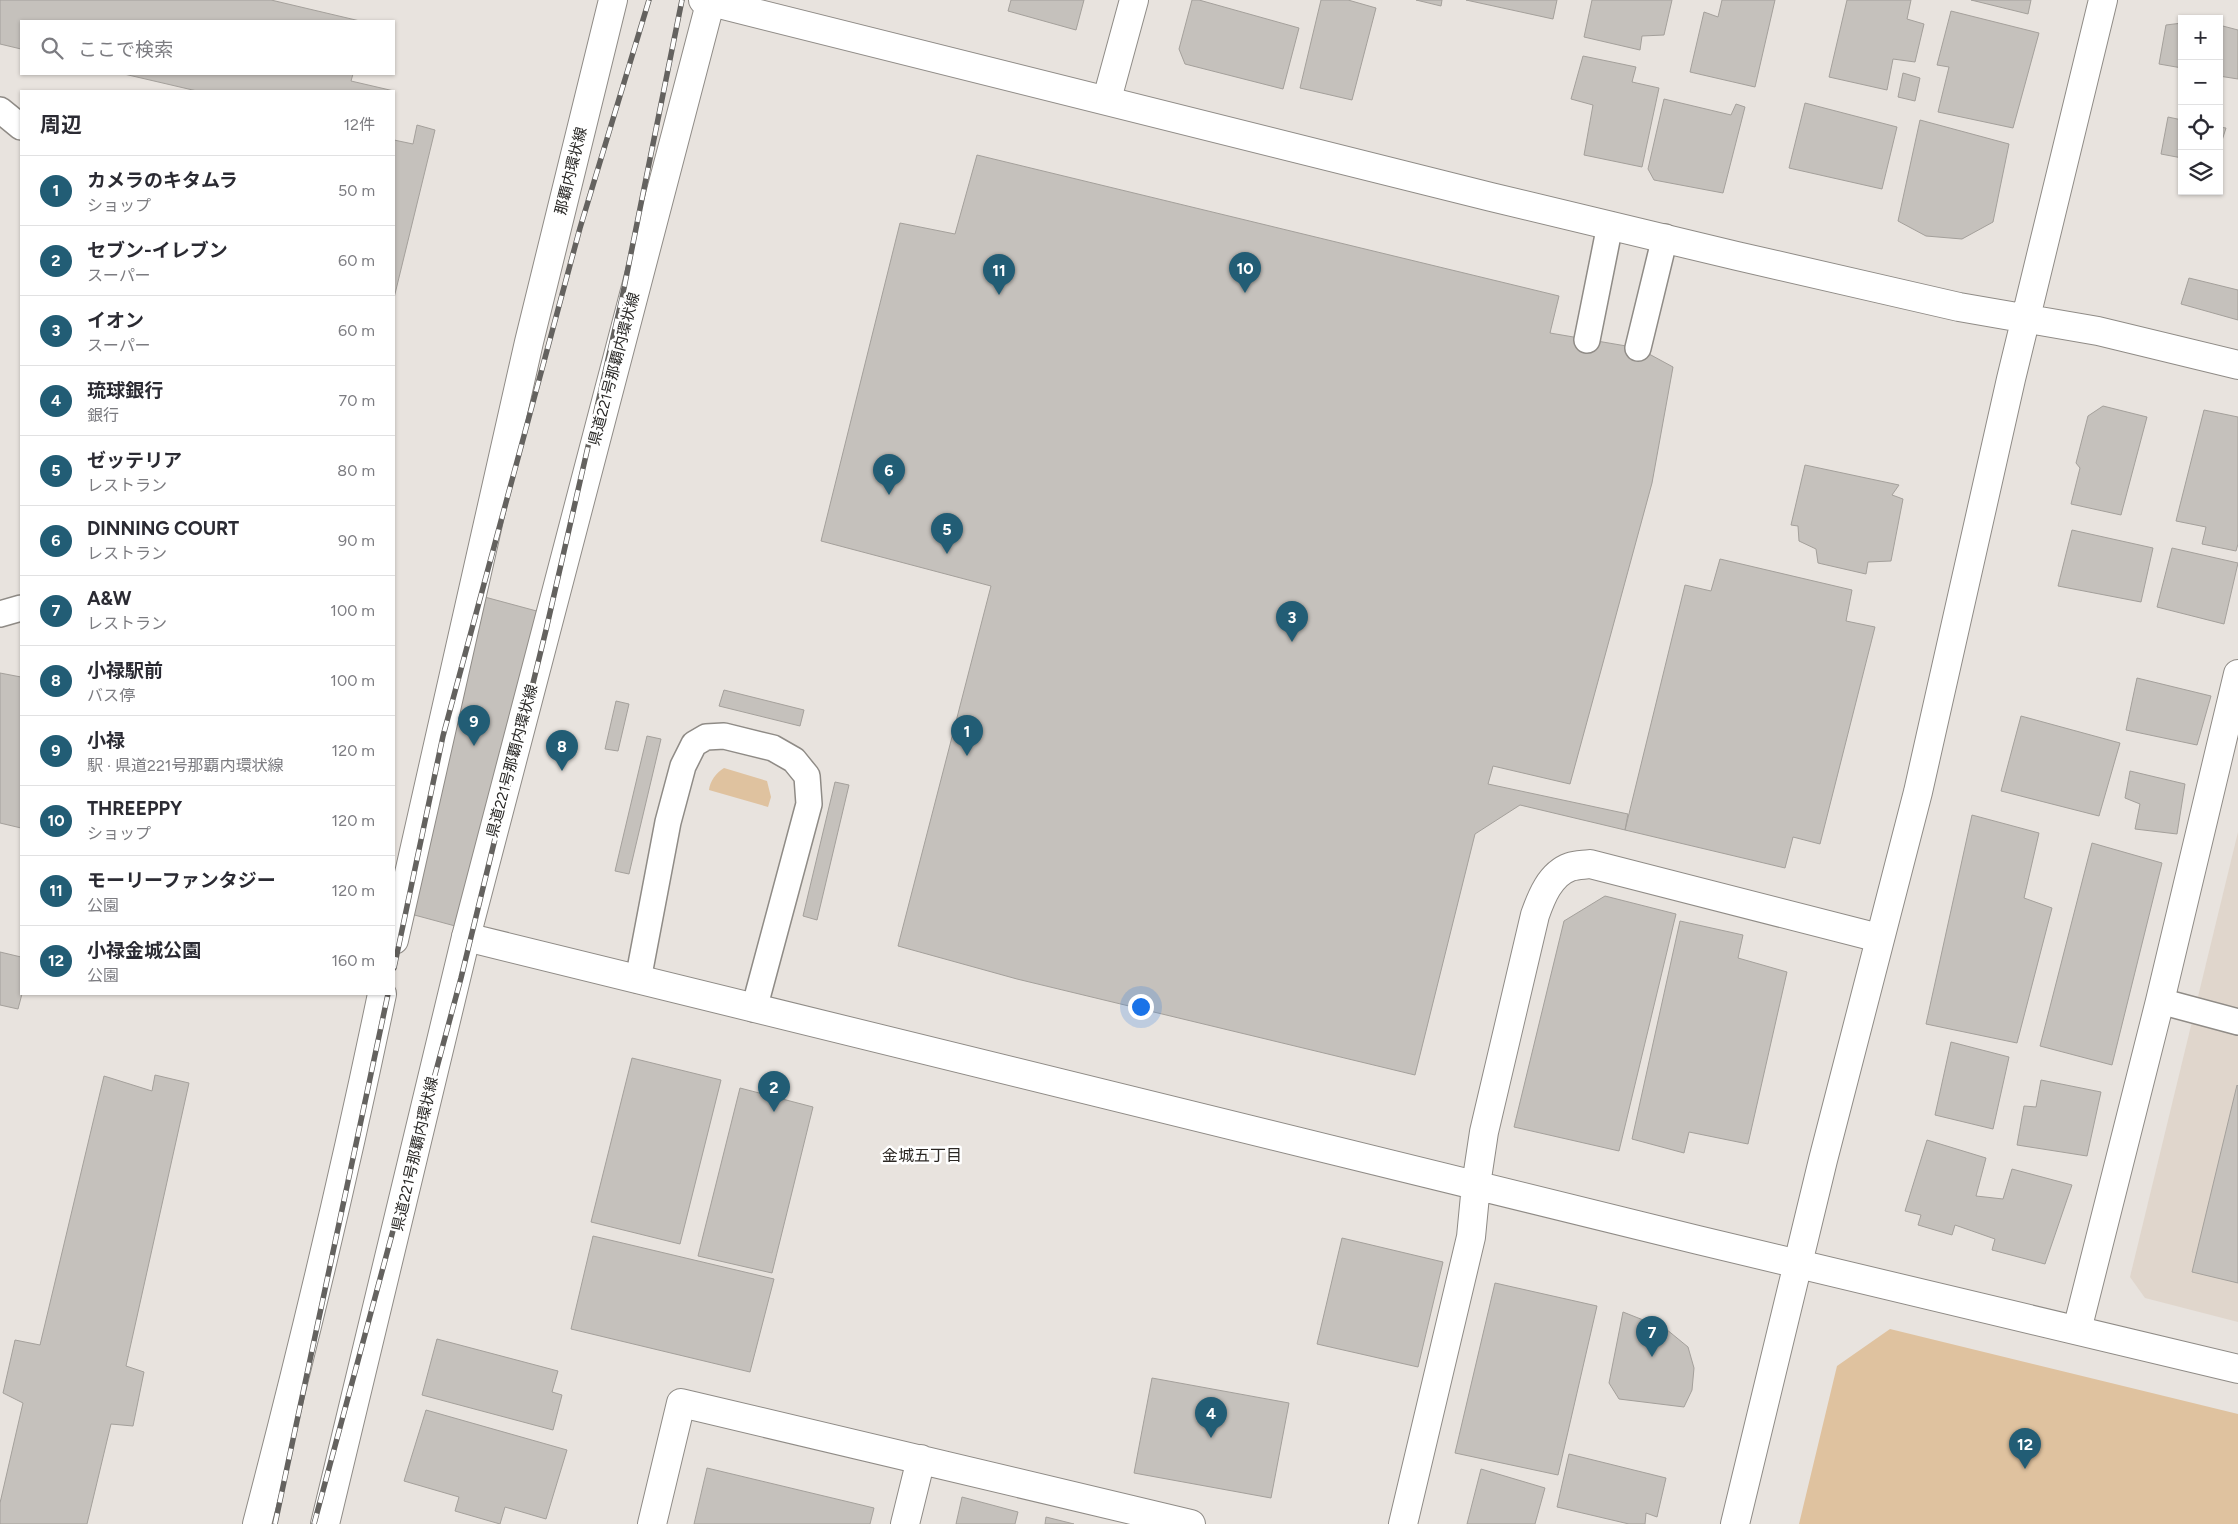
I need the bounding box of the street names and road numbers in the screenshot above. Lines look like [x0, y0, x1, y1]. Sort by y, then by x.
street label: 那覇内環状線 [551, 125, 591, 217]
street label: 県道221号那覇内環状線 [585, 290, 643, 448]
street label: 県道221号那覇内環状線 [483, 682, 541, 840]
street label: 県道221号那覇内環状線 [388, 1075, 442, 1233]

